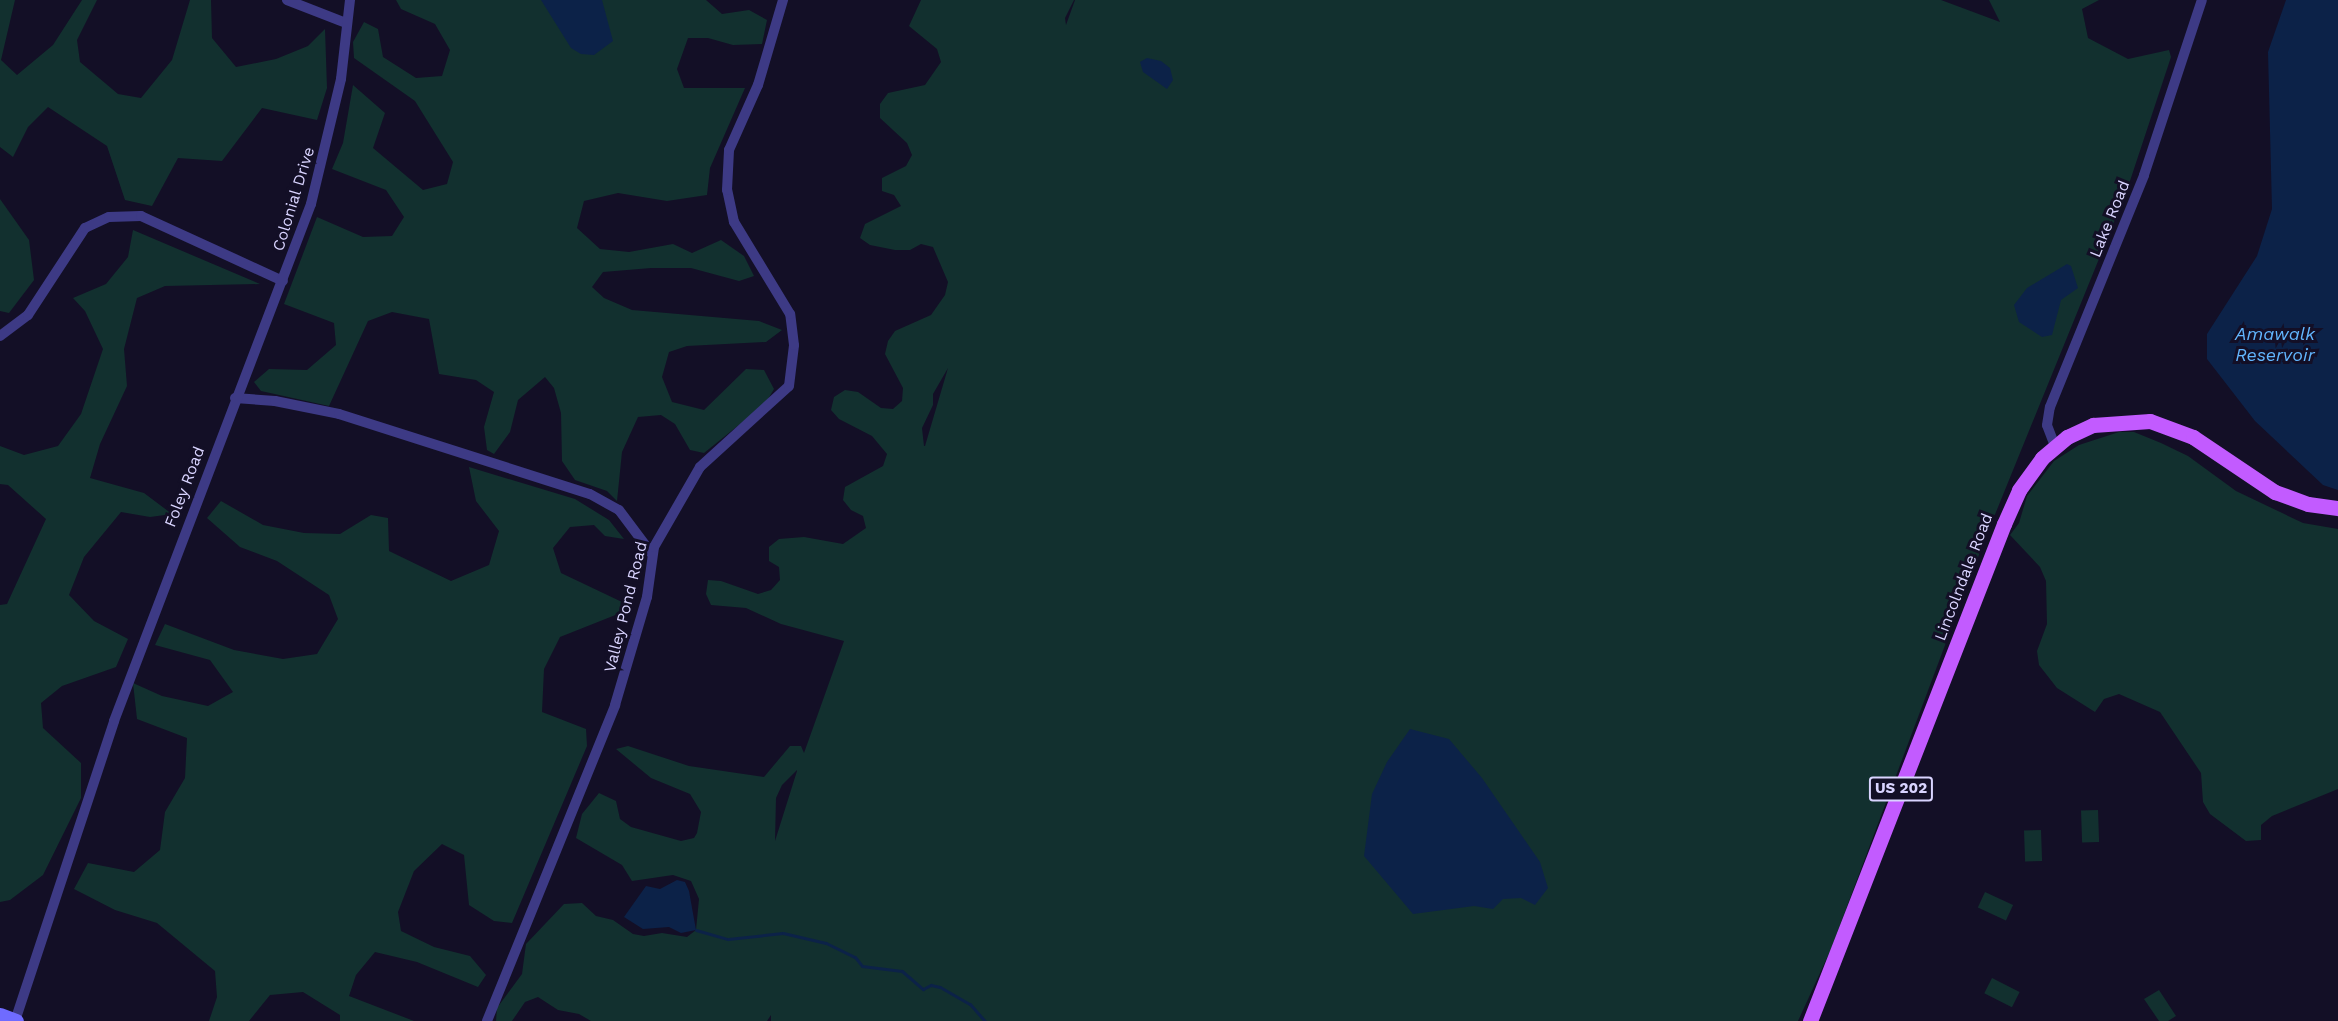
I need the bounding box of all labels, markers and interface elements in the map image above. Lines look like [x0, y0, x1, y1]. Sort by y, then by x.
street label: Colonial Drive [269, 144, 319, 254]
street label: Lake Road [2086, 178, 2134, 260]
water label: Amawalk Reservoir [2235, 324, 2315, 366]
street label: Foley Road [161, 444, 209, 530]
street label: Lincolndale Road [1931, 511, 1997, 643]
street label: Valley Pond Road [600, 539, 652, 675]
road number: US 202 [1868, 777, 1934, 801]

